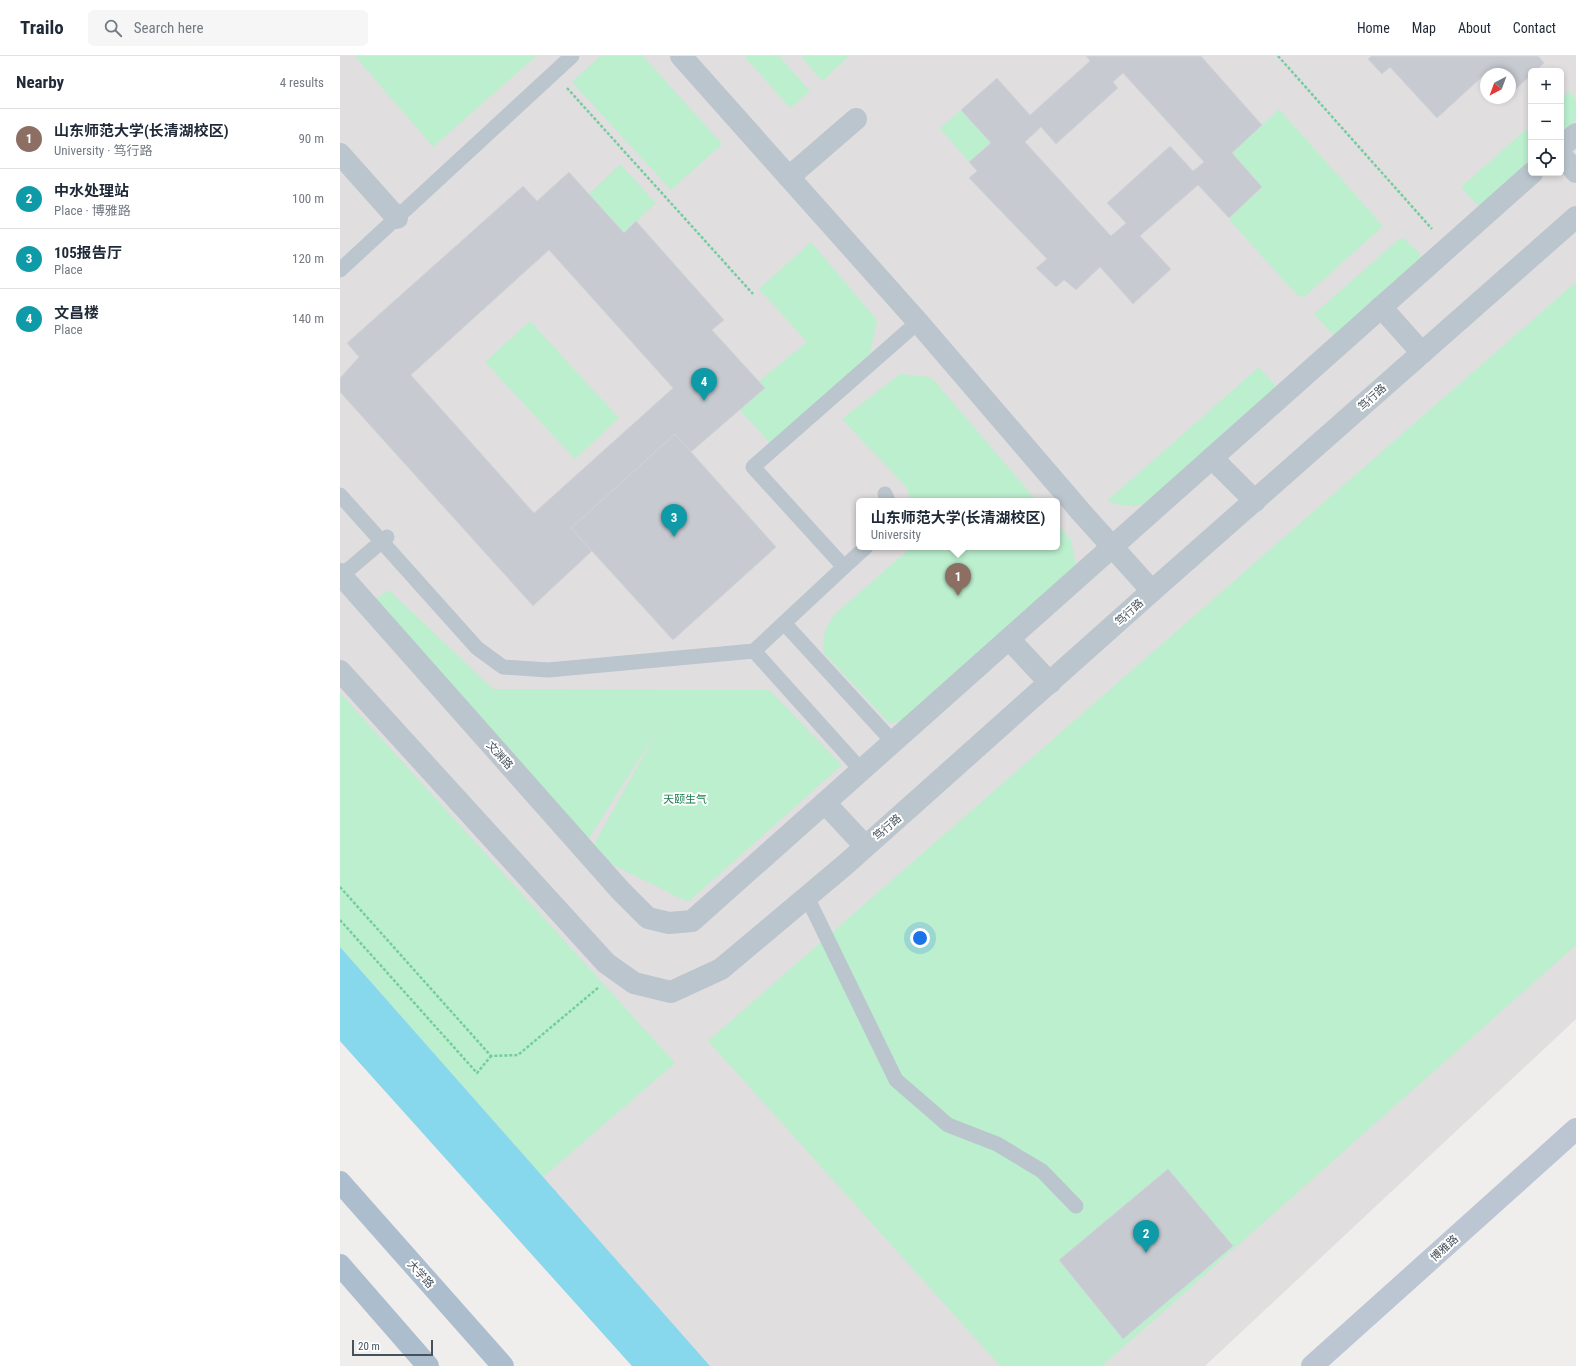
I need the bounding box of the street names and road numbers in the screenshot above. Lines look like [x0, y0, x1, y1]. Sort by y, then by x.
street label: 笃行路 [1356, 382, 1389, 413]
street label: 笃行路 [1113, 597, 1146, 628]
street label: 文渊路 [484, 739, 515, 772]
street label: 笃行路 [871, 812, 904, 843]
street label: 博雅路 [1428, 1233, 1461, 1264]
street label: 大学路 [405, 1258, 436, 1291]

